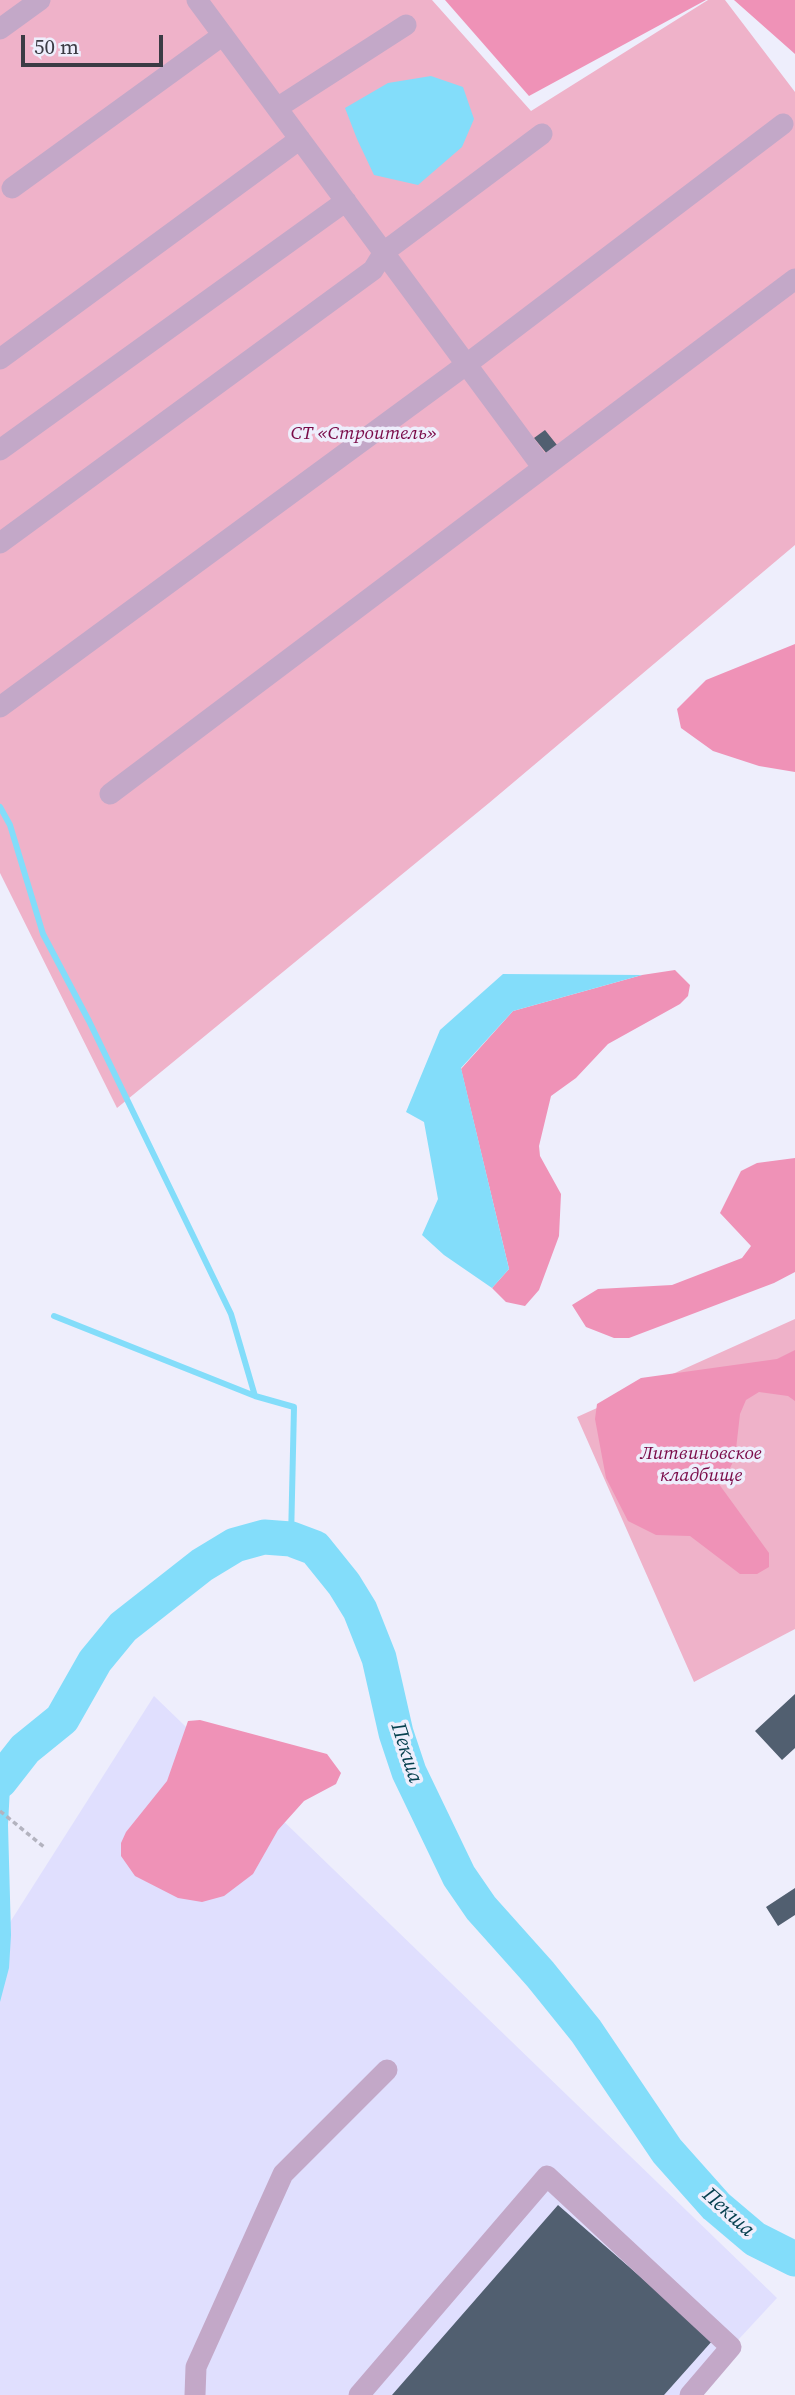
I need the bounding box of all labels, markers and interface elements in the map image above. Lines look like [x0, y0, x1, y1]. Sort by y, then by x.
scale bar [24, 21, 166, 65]
text: 50 m [34, 32, 79, 61]
park label: СТ «Строитель» [291, 423, 437, 445]
park label: Литвиновское кладбище [641, 1443, 761, 1487]
water label: Пекша [384, 1720, 428, 1786]
water label: Пекша [697, 2183, 759, 2243]

